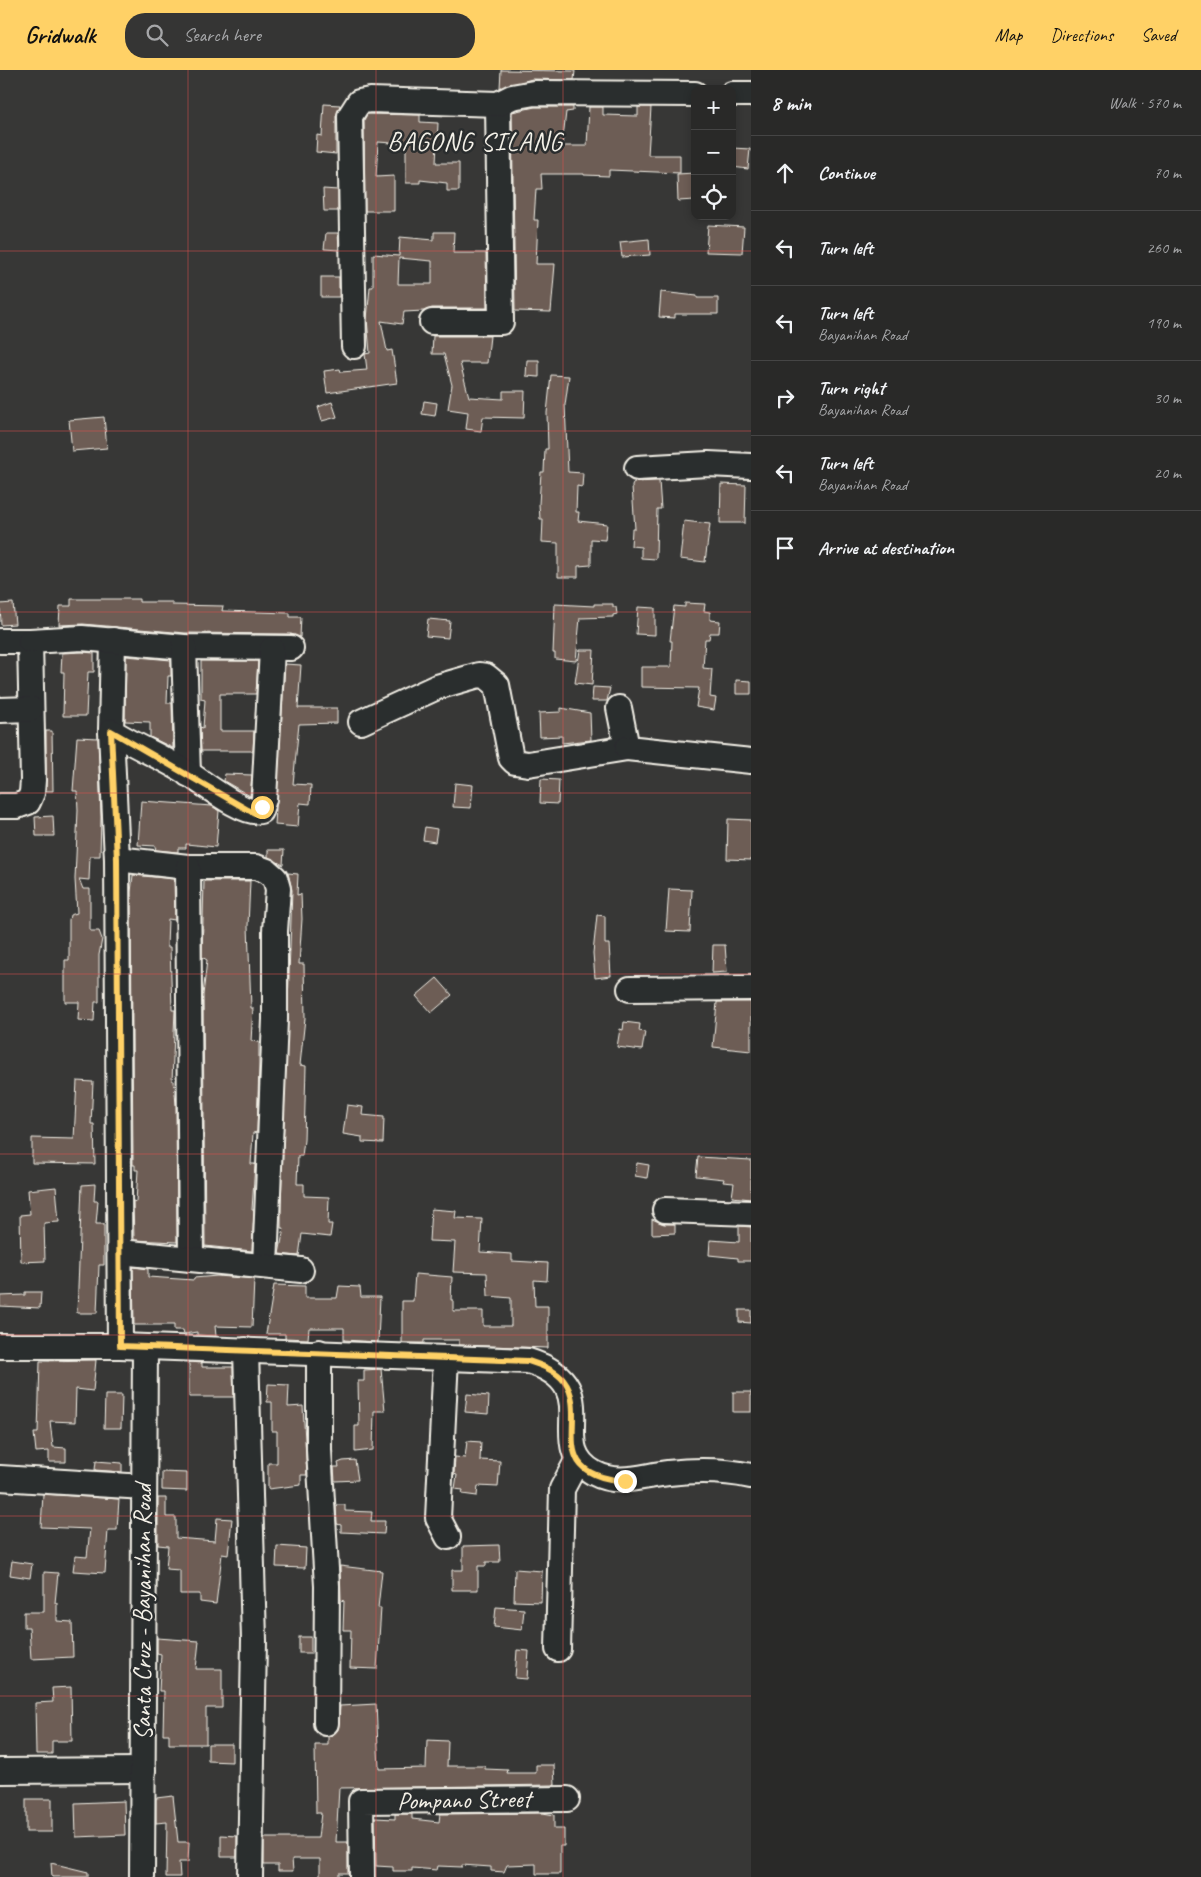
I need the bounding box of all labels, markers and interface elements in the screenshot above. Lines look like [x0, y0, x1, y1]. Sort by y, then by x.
search box [125, 13, 475, 58]
text: Gridwalk [25, 20, 95, 50]
icon: search [143, 21, 171, 49]
text: Search here [183, 23, 261, 47]
text: Map [995, 24, 1022, 46]
text: Directions [1050, 24, 1113, 46]
text: Saved [1141, 24, 1176, 46]
map controls [691, 85, 736, 220]
button: + [691, 85, 736, 130]
text: 8 min [771, 90, 811, 116]
text: Walk · 570 m [1109, 93, 1181, 113]
district label: BAGONG SILANG [387, 125, 565, 158]
button: − [691, 130, 736, 175]
icon: ahead [771, 159, 799, 187]
text: Continue [818, 161, 875, 185]
text: 70 m [1154, 163, 1181, 183]
button: locate [691, 175, 736, 220]
icon: left [771, 234, 799, 262]
text: Turn left [818, 236, 873, 260]
text: 260 m [1147, 238, 1181, 258]
text: Turn left [818, 301, 873, 325]
icon: left [771, 309, 799, 337]
text: 190 m [1147, 313, 1181, 333]
text: Bayanihan Road [818, 325, 907, 345]
text: Turn right [818, 376, 885, 400]
icon: right [771, 384, 799, 412]
text: 30 m [1154, 388, 1181, 408]
text: Bayanihan Road [818, 400, 907, 420]
text: Turn left [818, 451, 873, 475]
icon: left [771, 459, 799, 487]
text: 20 m [1154, 463, 1181, 483]
text: Bayanihan Road [818, 475, 907, 495]
icon: arrive [771, 534, 799, 562]
text: Arrive at destination [818, 536, 954, 560]
route start [251, 796, 274, 819]
route end [614, 1470, 637, 1493]
street label: Santa Cruz - Bayanihan Road [127, 1480, 159, 1740]
street label: Pompano Street [397, 1783, 535, 1817]

